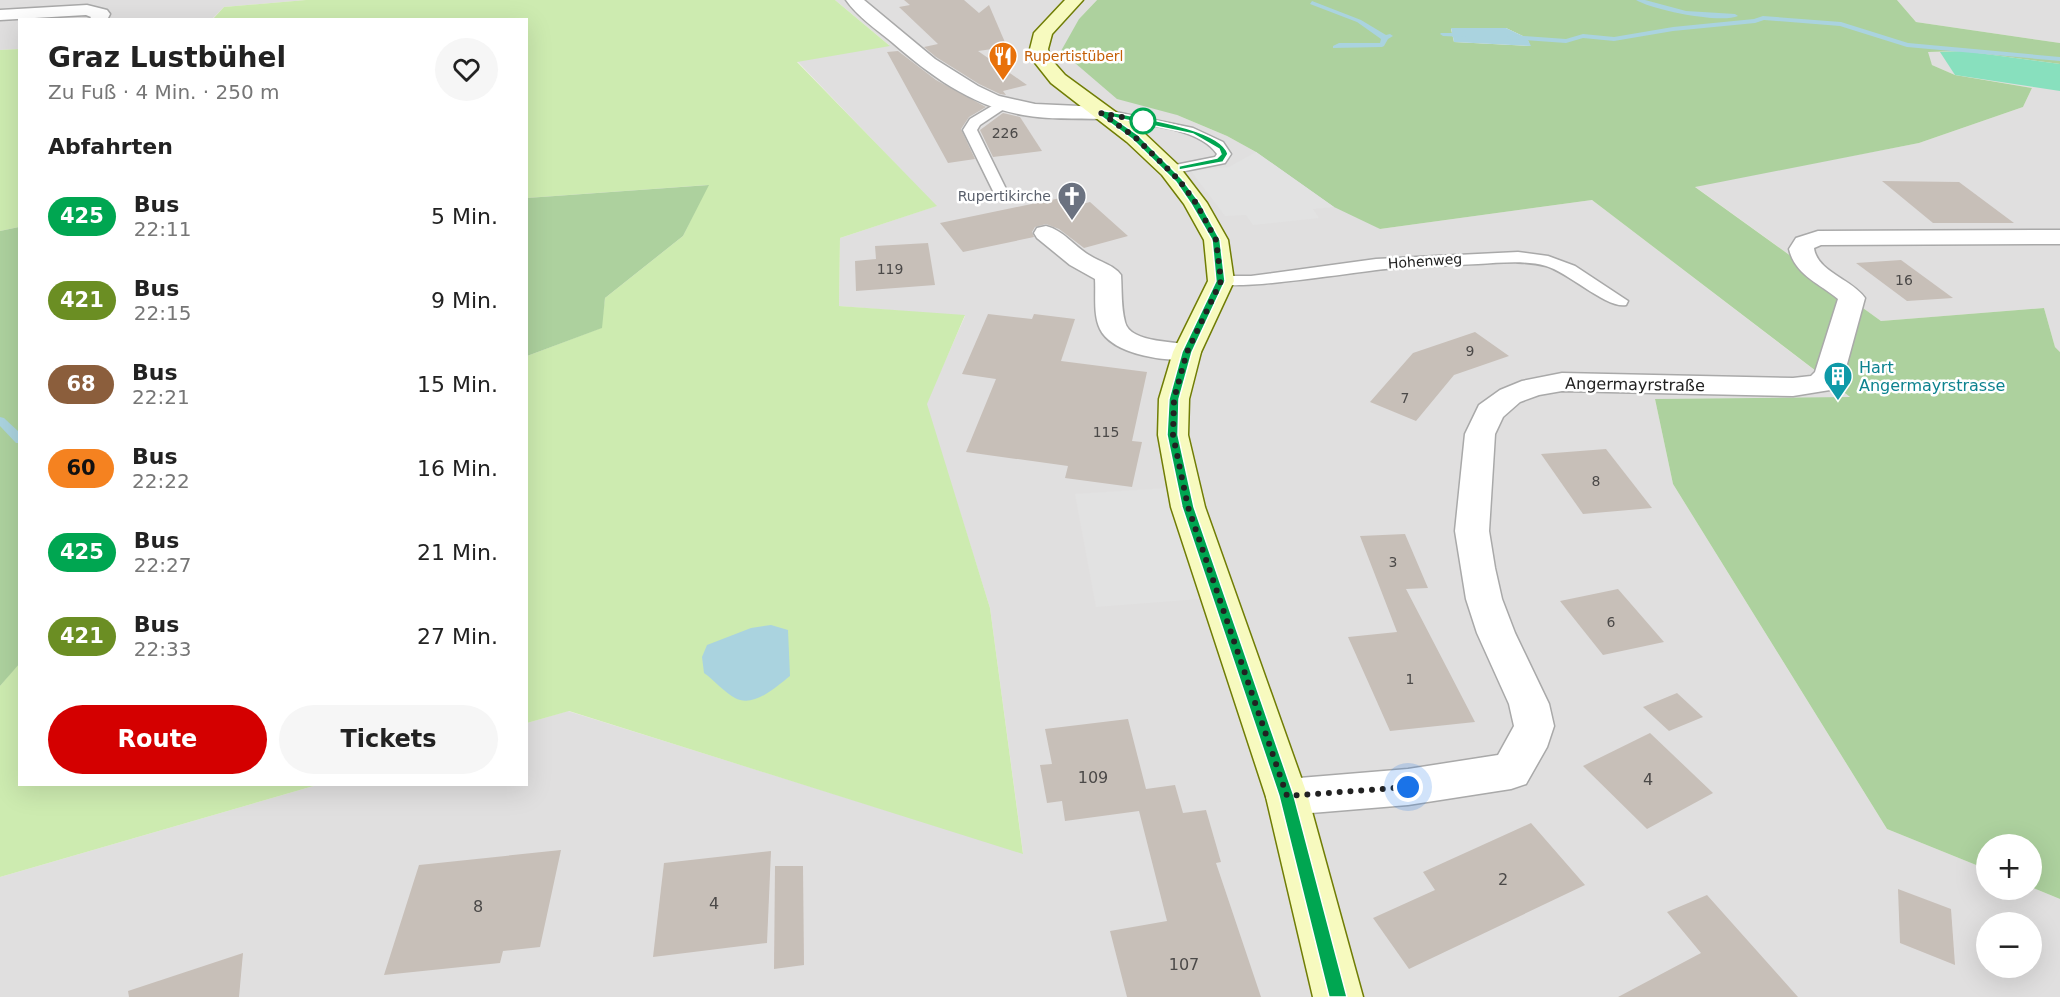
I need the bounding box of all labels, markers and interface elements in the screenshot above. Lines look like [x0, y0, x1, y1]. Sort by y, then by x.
button: heart [435, 38, 498, 101]
restaurant icon: Rupertistüberl [987, 40, 1019, 82]
text: Graz Lustbühel [48, 41, 286, 74]
place label: Rupertistüberl [1024, 48, 1123, 64]
text: Zu Fuß · 4 Min. · 250 m [48, 80, 280, 104]
unlabelled marker [1130, 108, 1156, 134]
house number: 226 [992, 125, 1018, 141]
text: Abfahrten [48, 134, 173, 159]
church icon: Rupertikirche [1056, 180, 1088, 222]
place label: Rupertikirche [958, 188, 1051, 204]
text: Bus [134, 192, 179, 217]
text: 425 [60, 204, 104, 228]
text: 5 Min. [431, 204, 498, 229]
text: 22:11 [134, 217, 191, 241]
street label: Hohenweg [1387, 250, 1463, 272]
house number: 119 [877, 261, 903, 277]
house number: 16 [1895, 272, 1913, 288]
text: Bus [134, 276, 179, 301]
text: 421 [60, 288, 104, 312]
text: 9 Min. [431, 288, 498, 313]
text: 22:15 [134, 301, 191, 325]
house number: 9 [1466, 343, 1474, 359]
place label: Hart Angermayrstrasse [1859, 358, 2005, 395]
text: Bus [132, 360, 178, 385]
building icon: Hart Angermayrstrasse [1822, 360, 1854, 402]
text: 68 [66, 372, 96, 396]
text: 15 Min. [417, 372, 498, 397]
street label: Angermayrstraße [1565, 374, 1705, 395]
text: 22:21 [132, 385, 190, 409]
house number: 7 [1401, 390, 1409, 406]
house number: 115 [1093, 424, 1119, 440]
text: Bus [132, 444, 178, 469]
text: 60 [66, 456, 96, 480]
text: 16 Min. [417, 456, 498, 481]
text: 22:22 [132, 469, 190, 493]
house number: 8 [1592, 473, 1600, 489]
text: Bus [134, 528, 179, 553]
text: 425 [60, 540, 104, 564]
text: 21 Min. [417, 540, 498, 565]
text: 22:27 [134, 553, 191, 577]
house number: 3 [1389, 554, 1397, 570]
text: Bus [134, 612, 179, 637]
house number: 6 [1607, 614, 1616, 630]
text: 421 [60, 624, 104, 648]
text: 27 Min. [417, 624, 498, 649]
text: 22:33 [134, 637, 191, 661]
house number: 1 [1406, 671, 1414, 687]
button: Route [48, 705, 267, 774]
button: Tickets [279, 705, 498, 774]
house number: 109 [1078, 768, 1108, 787]
house number: 4 [1643, 770, 1653, 789]
your location [1393, 772, 1423, 802]
map controls [1976, 834, 2042, 978]
button: + [1976, 834, 2042, 900]
house number: 2 [1498, 870, 1508, 889]
house number: 4 [709, 894, 719, 913]
house number: 8 [473, 897, 483, 916]
button: − [1976, 912, 2042, 978]
house number: 107 [1169, 955, 1199, 974]

